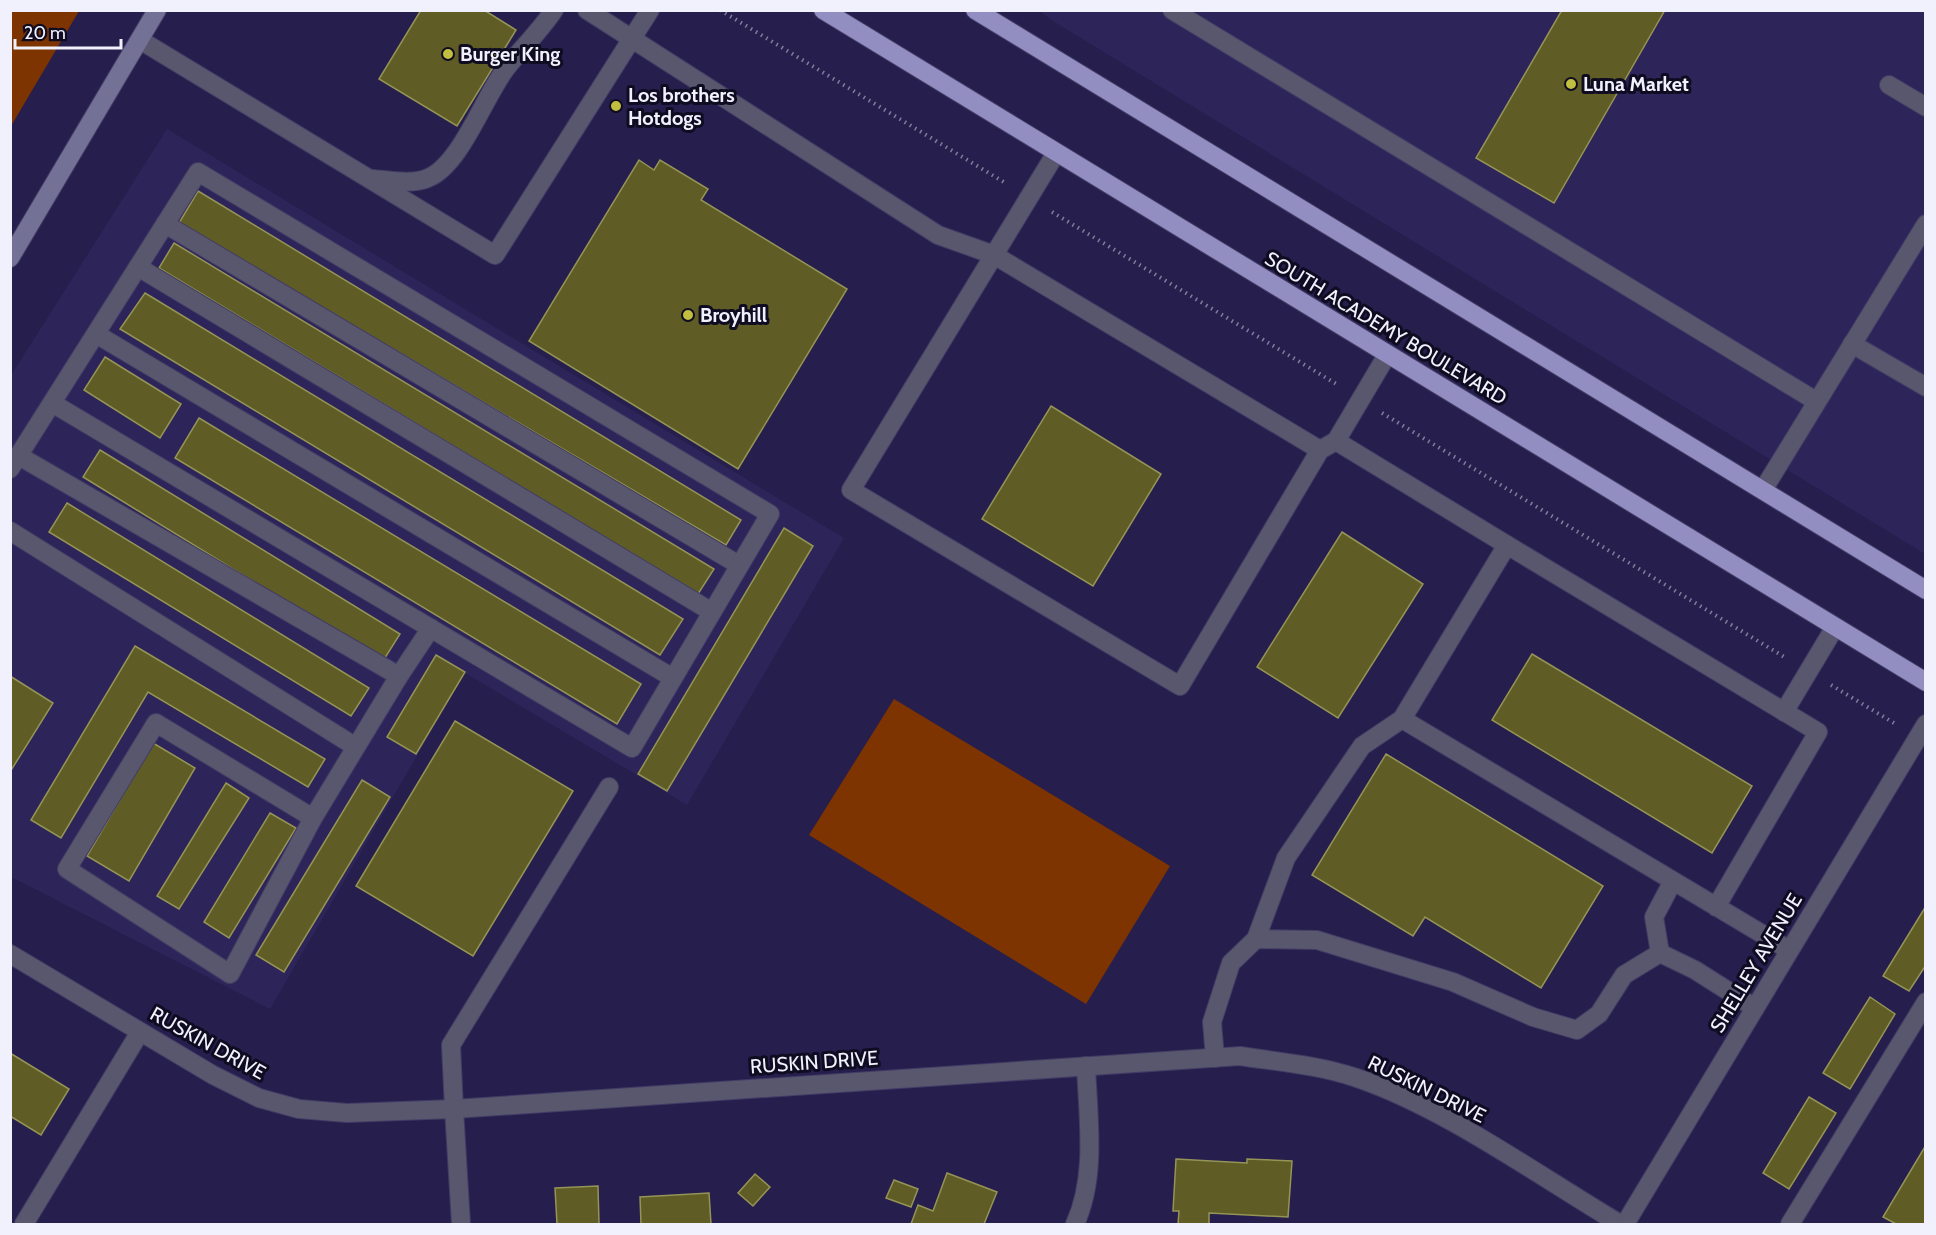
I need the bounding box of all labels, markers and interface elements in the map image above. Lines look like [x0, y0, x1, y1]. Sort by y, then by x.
scale bar [15, 12, 122, 50]
text: 20 m [24, 22, 66, 44]
place label: Burger King [460, 42, 560, 66]
marker: Burger King [441, 47, 455, 61]
place label: Luna Market [1583, 72, 1689, 96]
marker: Luna Market [1564, 77, 1578, 91]
place label: Los brothers Hotdogs [628, 83, 735, 130]
marker: Los brothers Hotdogs [609, 99, 623, 113]
street label: SOUTH ACADEMY BOULEVARD [1261, 246, 1511, 410]
place label: Broyhill [700, 303, 767, 327]
marker: Broyhill [681, 308, 695, 322]
street label: SHELLEY AVENUE [1705, 889, 1807, 1037]
street label: RUSKIN DRIVE [146, 1001, 270, 1085]
street label: RUSKIN DRIVE [749, 1046, 879, 1078]
street label: RUSKIN DRIVE [1364, 1050, 1490, 1128]

